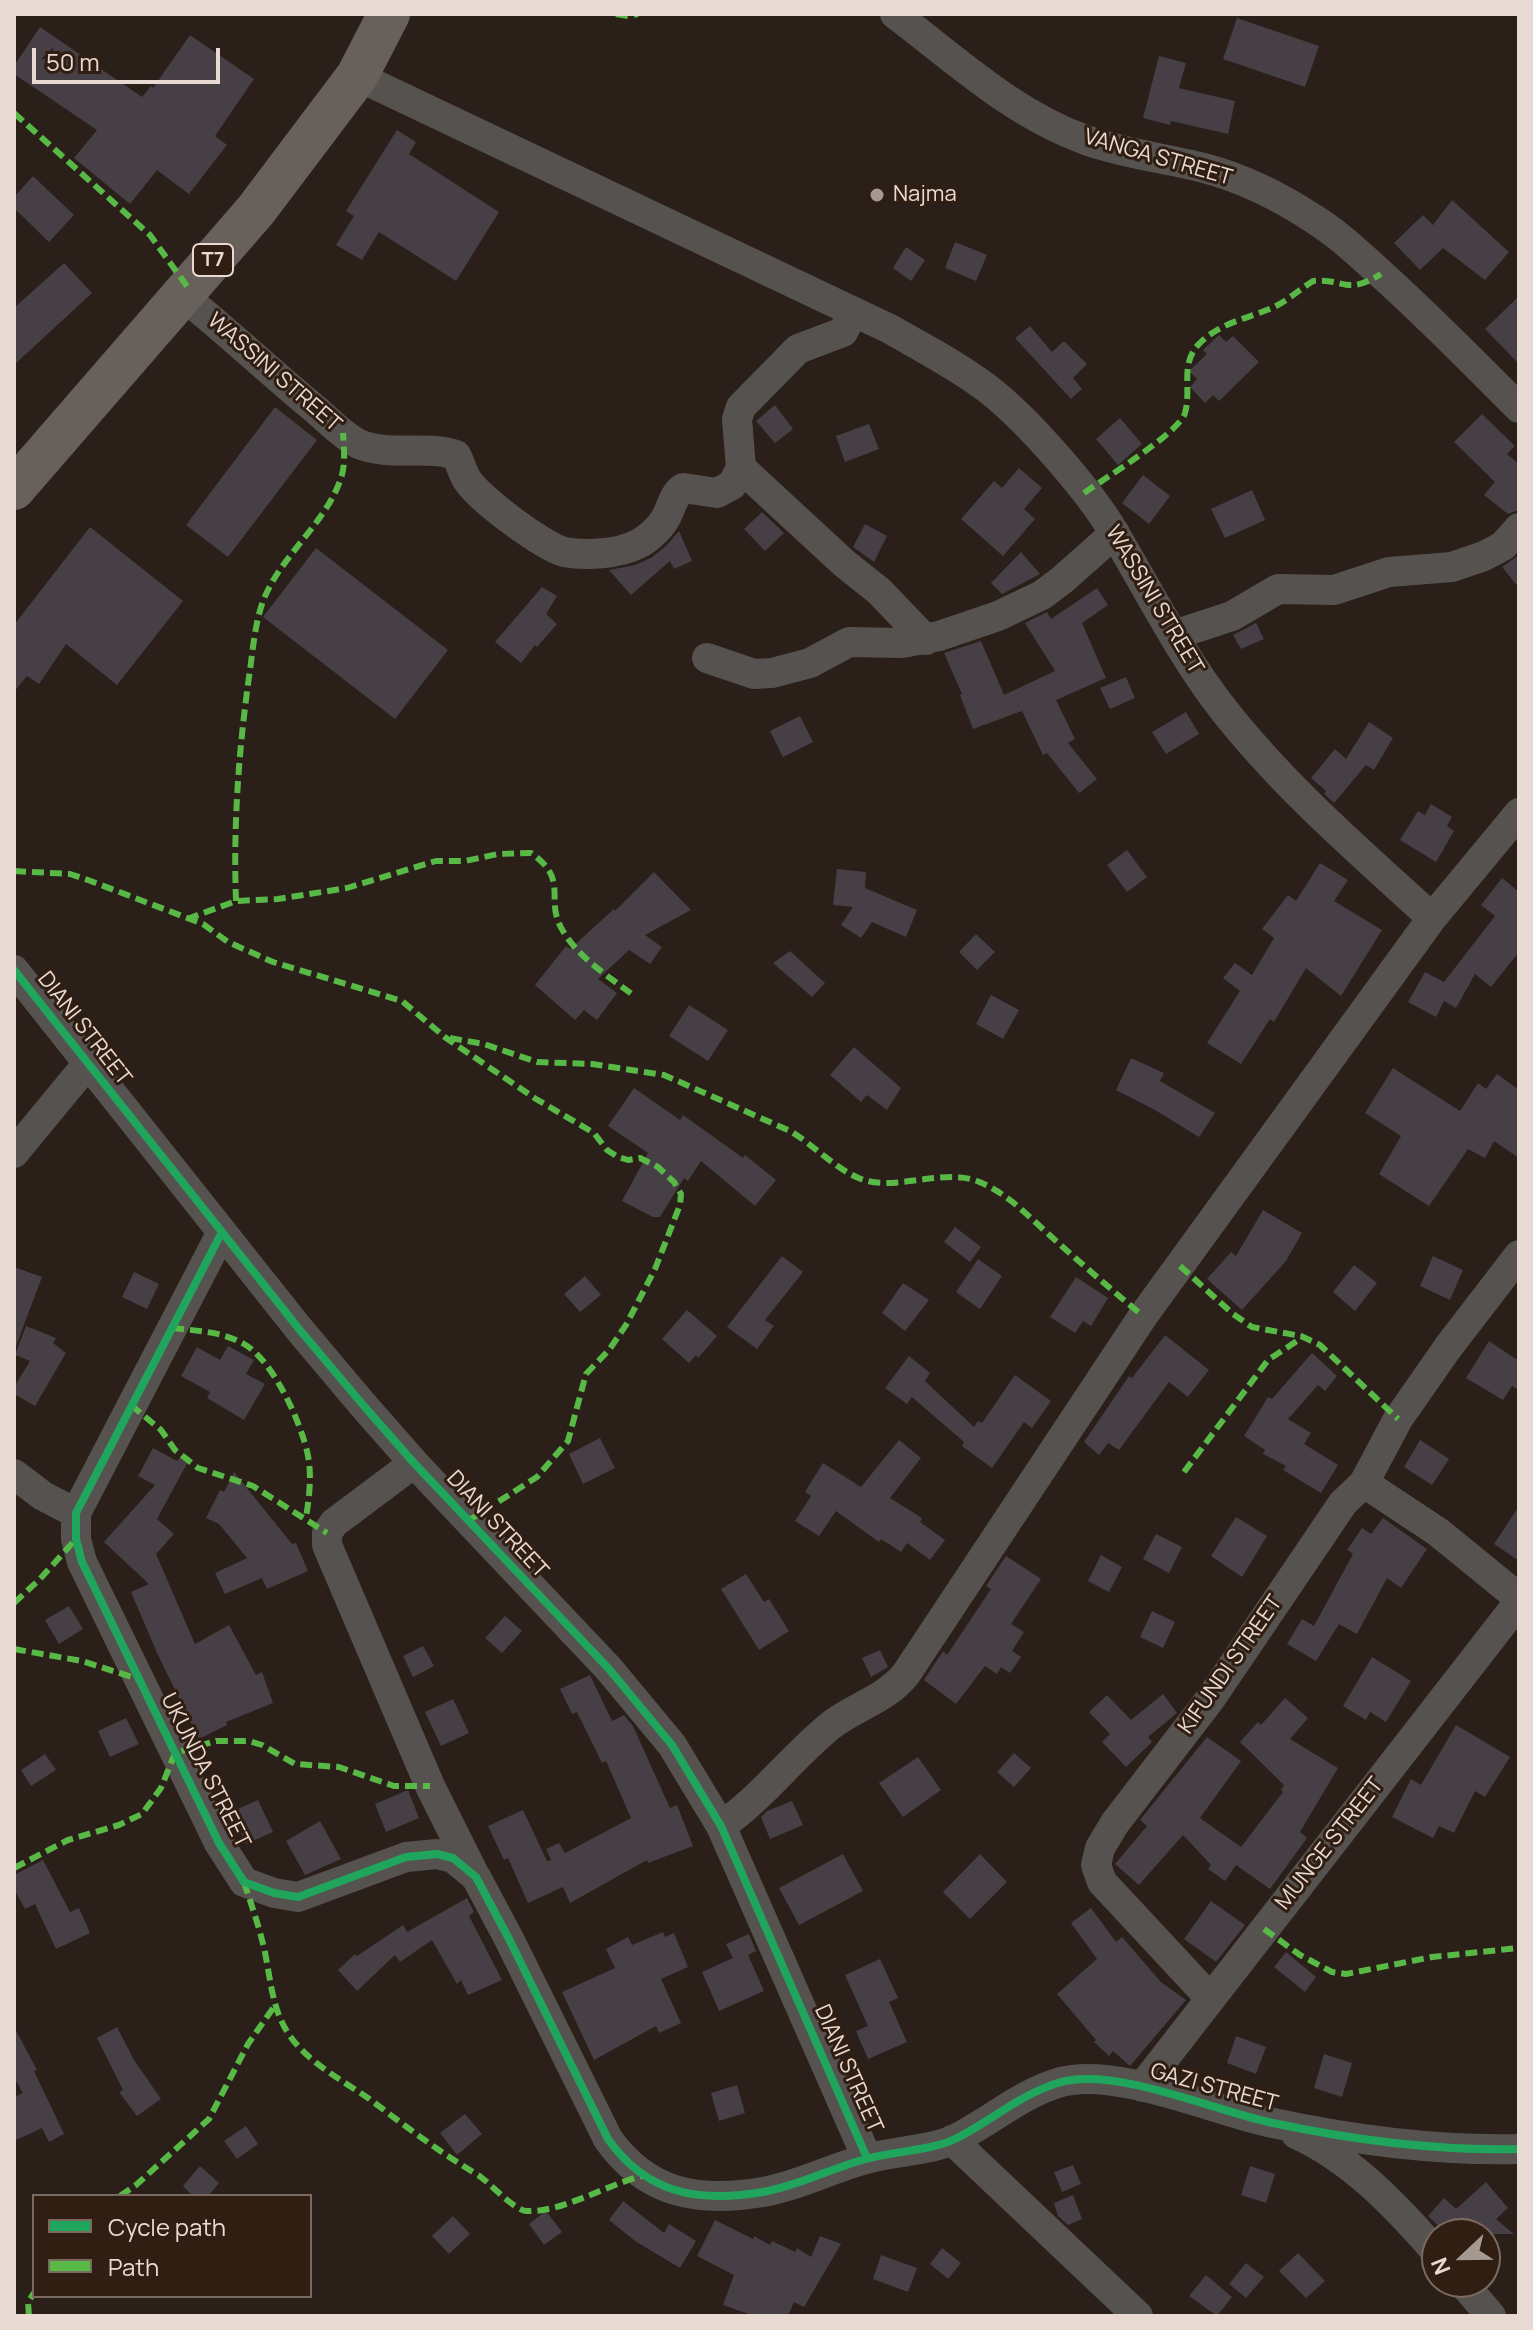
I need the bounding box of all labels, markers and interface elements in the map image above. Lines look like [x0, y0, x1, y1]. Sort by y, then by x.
scale bar [36, 32, 224, 82]
text: 50 m [46, 45, 100, 78]
street label: VANGA STREET [1081, 124, 1235, 192]
place label: Najma [893, 182, 957, 208]
marker: Najma [868, 186, 886, 204]
road number: T7 [193, 244, 233, 276]
street label: WASSINI STREET [202, 308, 346, 438]
street label: WASSINI STREET [1099, 521, 1209, 679]
street label: DIANI STREET [31, 967, 137, 1091]
street label: DIANI STREET [441, 1466, 553, 1584]
street label: KIFUNDI STREET [1173, 1591, 1289, 1739]
street label: UKUNDA STREET [155, 1689, 255, 1853]
street label: MUNGE STREET [1270, 1773, 1390, 1915]
street label: DIANI STREET [808, 2001, 888, 2137]
street label: GAZI STREET [1147, 2058, 1281, 2118]
legend [32, 2194, 312, 2298]
text: Cycle path [108, 2210, 226, 2243]
north arrow [1421, 2218, 1501, 2298]
text: Path [108, 2250, 159, 2283]
text: N [1424, 2253, 1457, 2279]

